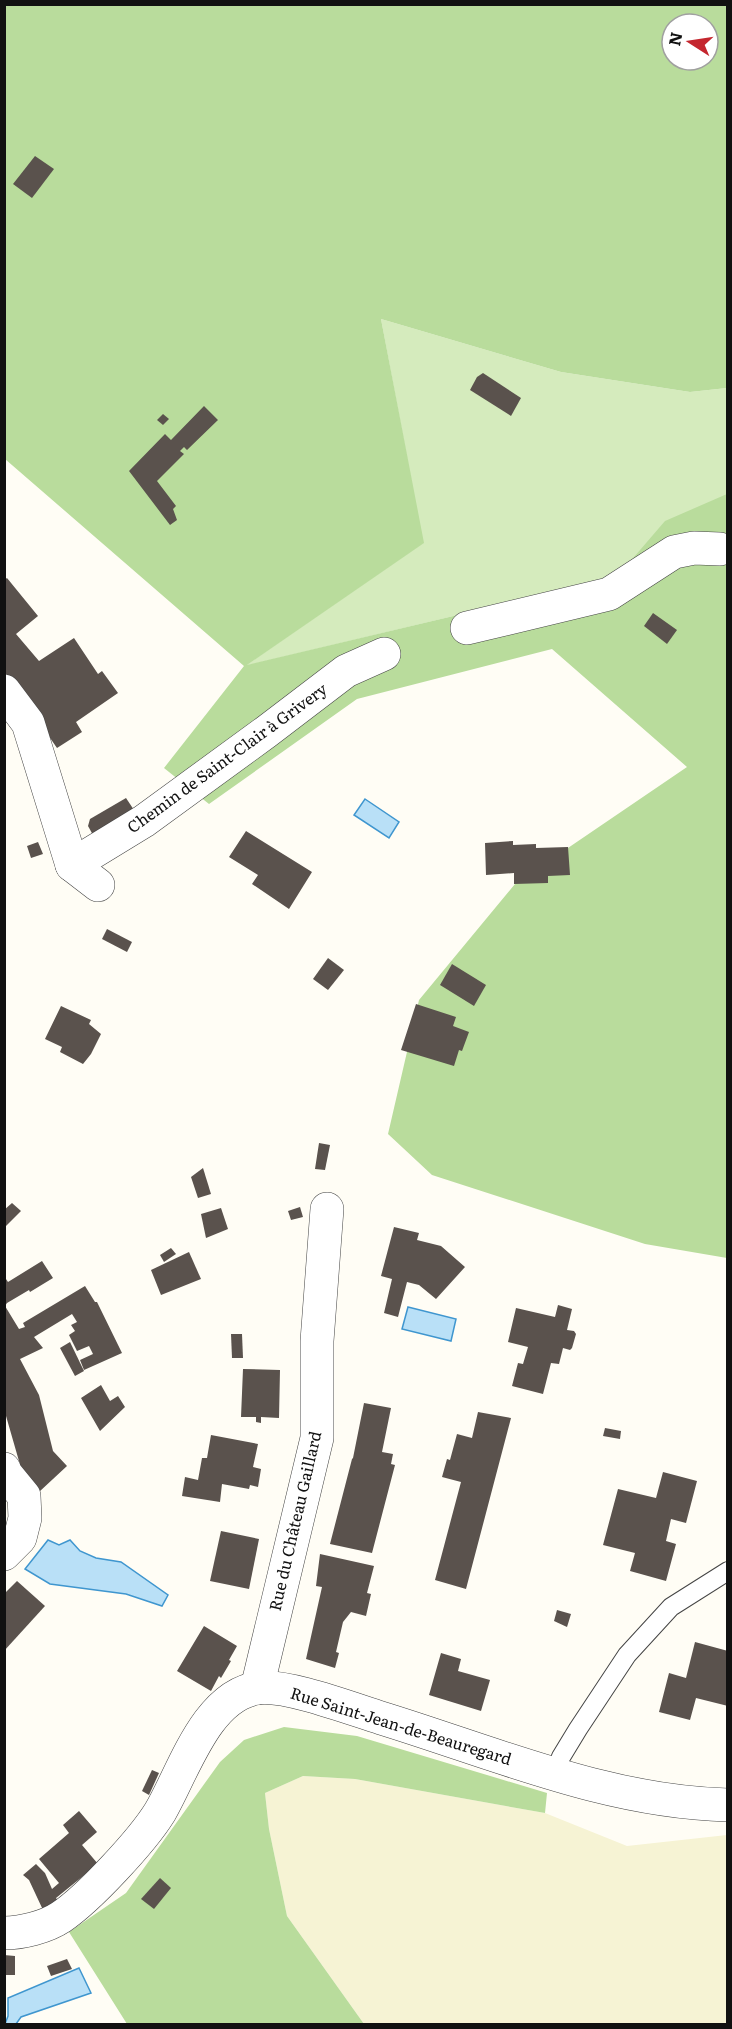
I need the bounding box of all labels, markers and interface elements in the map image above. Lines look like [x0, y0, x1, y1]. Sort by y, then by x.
north arrow [660, 12, 720, 72]
text: N [661, 30, 687, 48]
street label: Chemin de Saint-Clair à Grivery [121, 676, 332, 838]
street label: Rue du Château Gaillard [262, 1428, 326, 1613]
street label: Rue Saint-Jean-de-Beauregard [288, 1680, 515, 1770]

